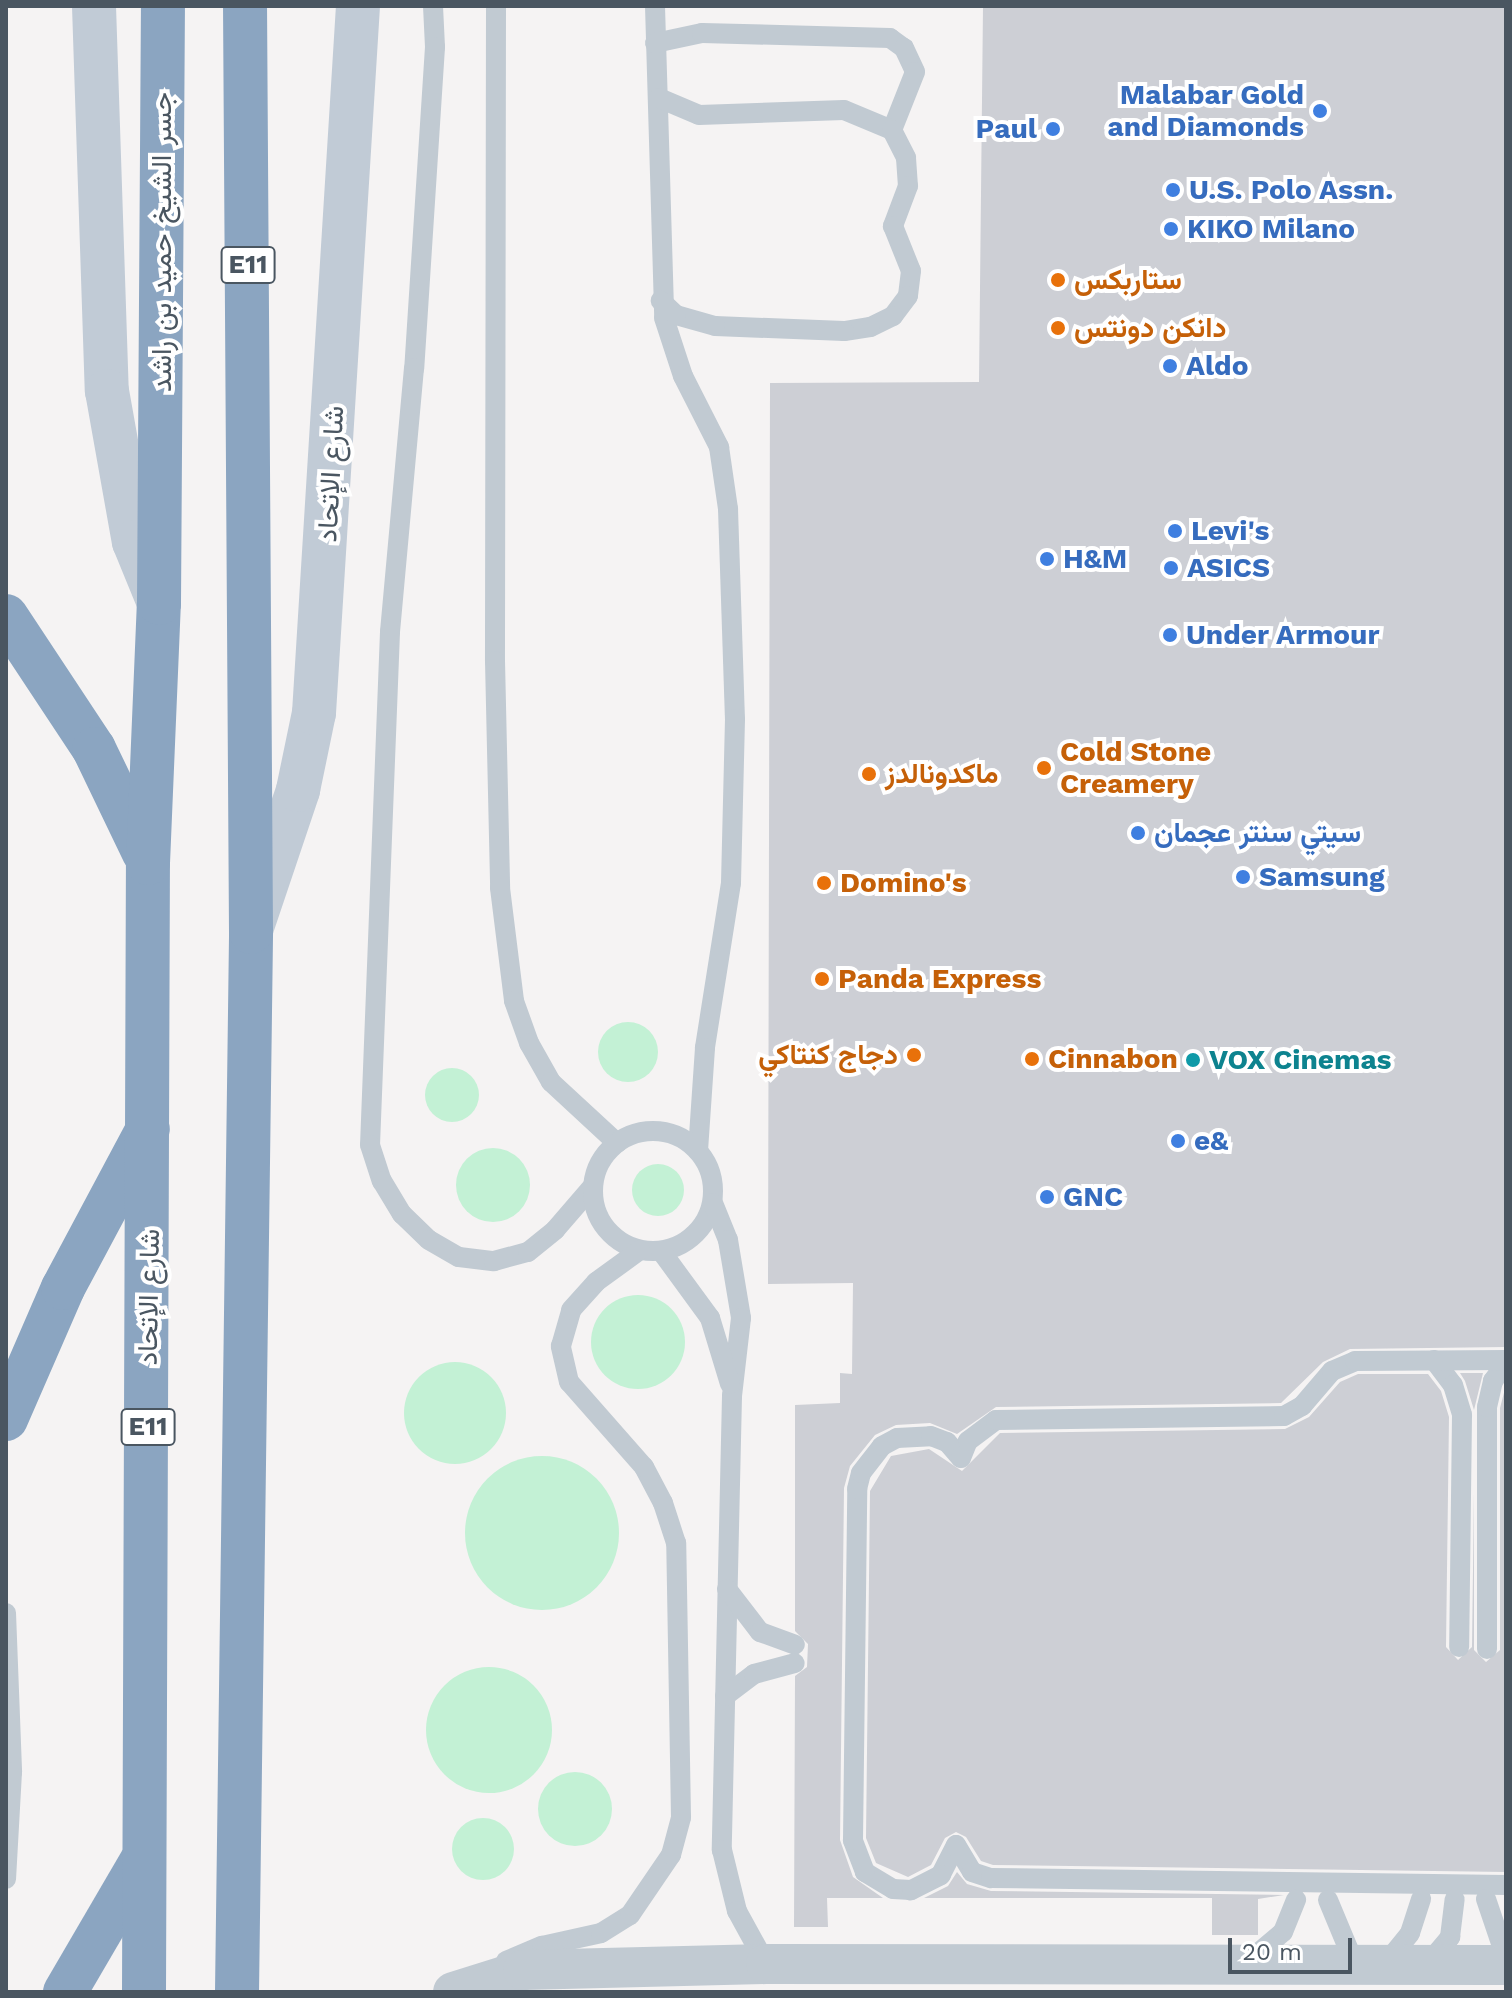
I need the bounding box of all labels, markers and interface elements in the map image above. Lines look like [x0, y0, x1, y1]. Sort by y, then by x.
place label: Malabar Gold and Diamonds [1107, 78, 1304, 144]
street label: جسر الشيخ حميد بن راشد [145, 92, 179, 392]
marker: Malabar Gold and Diamonds [1311, 102, 1329, 120]
place label: Paul [976, 112, 1037, 146]
marker: Paul [1044, 120, 1062, 138]
place label: U.S. Polo Assn. [1189, 173, 1394, 207]
marker: U.S. Polo Assn. [1164, 181, 1182, 199]
place label: KIKO Milano [1187, 212, 1355, 246]
marker: KIKO Milano [1162, 220, 1180, 238]
road number: E11 [220, 243, 276, 287]
place label: ستاربكس [1074, 263, 1182, 297]
marker: ستاربكس [1049, 271, 1067, 289]
place label: دانكن دونتس [1074, 311, 1226, 345]
marker: دانكن دونتس [1049, 319, 1067, 337]
place label: Aldo [1186, 349, 1248, 383]
marker: Aldo [1161, 357, 1179, 375]
street label: شارع الإتحاد [311, 405, 351, 543]
place label: Levi's [1191, 514, 1269, 548]
marker: Levi's [1166, 522, 1184, 540]
place label: H&M [1063, 542, 1127, 576]
marker: H&M [1038, 550, 1056, 568]
place label: ASICS [1187, 551, 1270, 585]
marker: ASICS [1162, 559, 1180, 577]
place label: Under Armour [1186, 618, 1380, 652]
marker: Under Armour [1161, 626, 1179, 644]
place label: Cold Stone Creamery [1060, 735, 1211, 801]
place label: ماكدونالدز [885, 757, 998, 791]
marker: Cold Stone Creamery [1035, 759, 1053, 777]
marker: ماكدونالدز [860, 765, 878, 783]
place label: سيتي سنتر عجمان [1154, 816, 1361, 850]
marker: سيتي سنتر عجمان [1129, 824, 1147, 842]
place label: Samsung [1259, 860, 1385, 894]
place label: Domino's [840, 866, 967, 900]
marker: Samsung [1234, 868, 1252, 886]
marker: Domino's [815, 874, 833, 892]
place label: Panda Express [838, 962, 1042, 996]
marker: Panda Express [813, 970, 831, 988]
place label: دجاج كنتاكي [758, 1038, 898, 1072]
place label: Cinnabon [1048, 1042, 1178, 1076]
place label: VOX Cinemas [1209, 1043, 1392, 1077]
marker: دجاج كنتاكي [905, 1046, 923, 1064]
marker: Cinnabon [1023, 1050, 1041, 1068]
marker: VOX Cinemas [1184, 1051, 1202, 1069]
place label: e& [1194, 1124, 1228, 1158]
marker: e& [1169, 1132, 1187, 1150]
place label: GNC [1063, 1180, 1123, 1214]
marker: GNC [1038, 1188, 1056, 1206]
street label: شارع الإتحاد [131, 1228, 167, 1366]
road number: E11 [120, 1405, 176, 1449]
scale bar [1232, 1922, 1356, 1972]
text: 20 m [1242, 1938, 1302, 1966]

